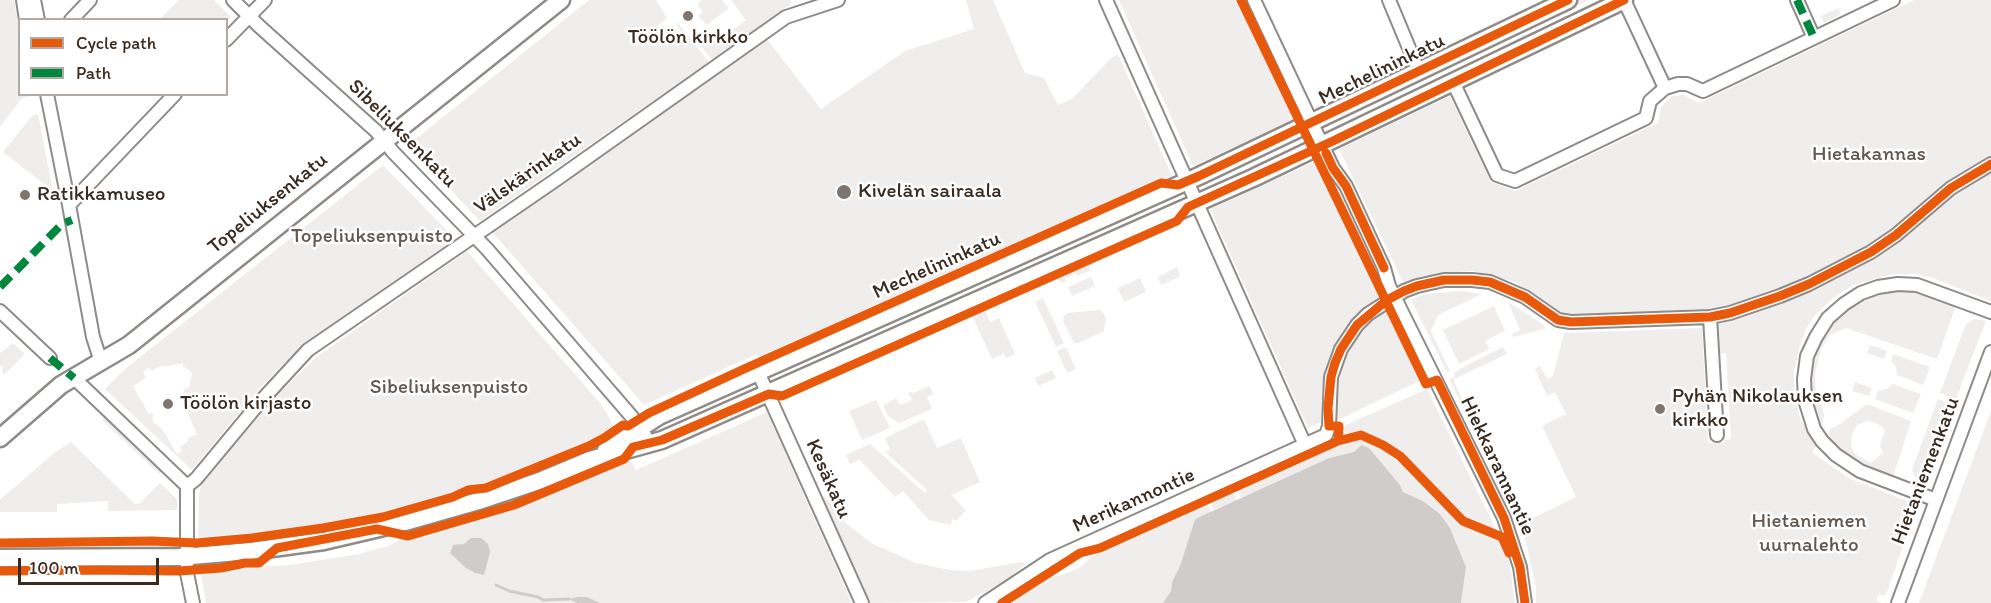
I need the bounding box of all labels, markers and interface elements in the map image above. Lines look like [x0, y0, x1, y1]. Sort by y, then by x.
marker: Töölön kirkko [681, 9, 695, 23]
legend [18, 18, 228, 96]
place label: Töölön kirkko [628, 25, 748, 51]
street label: Mechelininkatu [1315, 29, 1449, 111]
text: Cycle path [76, 32, 156, 54]
text: Path [76, 62, 111, 84]
street label: Sibeliuksenkatu [342, 74, 462, 194]
street label: Välskärinkatu [469, 128, 587, 220]
park label: Hietakannas [1812, 142, 1926, 168]
street label: Topeliuksenkatu [203, 148, 333, 260]
place label: Kivelän sairaala [858, 179, 1002, 205]
place label: Ratikkamuseo [37, 182, 166, 208]
marker: Kivelän sairaala [835, 183, 853, 201]
marker: Ratikkamuseo [18, 188, 32, 202]
park label: Topeliuksenpuisto [291, 224, 453, 250]
street label: Mechelininkatu [869, 227, 1005, 305]
park label: Sibeliuksenpuisto [370, 375, 528, 401]
place label: Pyhän Nikolauksen kirkko [1672, 384, 1843, 434]
place label: Töölön kirjasto [180, 391, 311, 417]
street label: Hiekkarannantie [1454, 393, 1540, 539]
street label: Hietaniemenkatu [1886, 394, 1966, 548]
marker: Töölön kirjasto [161, 397, 175, 411]
marker: Pyhän Nikolauksen kirkko [1653, 402, 1667, 416]
street label: Kesäkatu [799, 435, 857, 523]
street label: Merikannontie [1069, 463, 1199, 539]
park label: Hietaniemen uurnalehto [1752, 509, 1866, 559]
scale bar [21, 546, 162, 584]
text: 100 m [29, 557, 79, 579]

